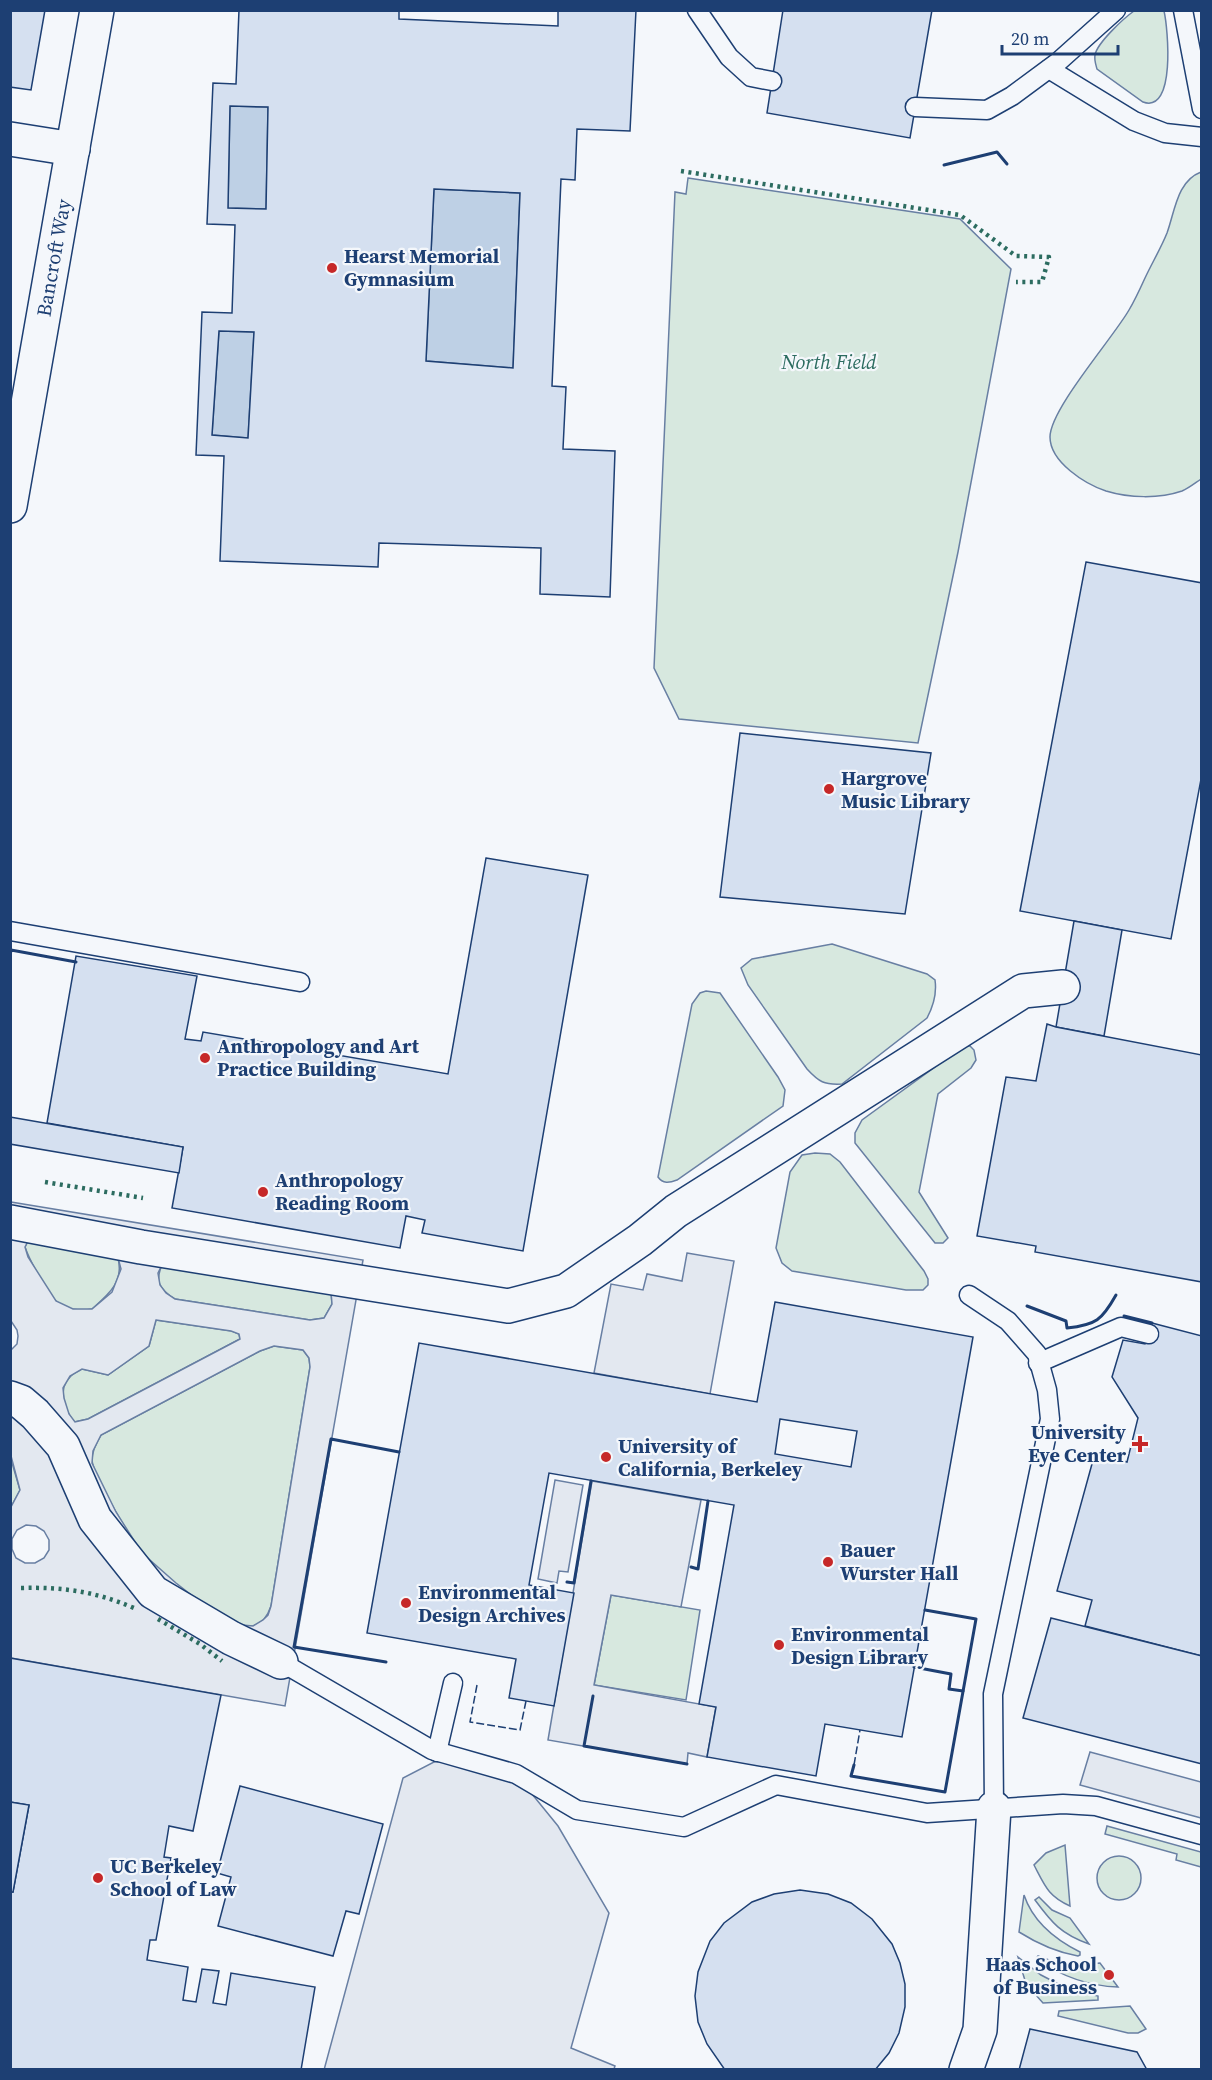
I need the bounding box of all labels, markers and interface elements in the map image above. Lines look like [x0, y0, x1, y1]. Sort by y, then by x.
scale bar [1002, 18, 1118, 56]
text: 20 m [1011, 26, 1049, 51]
street label: Bancroft Way [29, 196, 78, 319]
place label: Hearst Memorial Gymnasium [344, 242, 499, 293]
marker: Hearst Memorial Gymnasium [325, 261, 339, 275]
park label: North Field [780, 348, 877, 376]
place label: Hargrove Music Library [841, 764, 970, 815]
marker: Hargrove Music Library [822, 782, 836, 796]
place label: Anthropology and Art Practice Building [217, 1032, 420, 1083]
marker: Anthropology and Art Practice Building [198, 1051, 212, 1065]
place label: Anthropology Reading Room [275, 1166, 409, 1217]
marker: Anthropology Reading Room [256, 1185, 270, 1199]
place label: University Eye Center [1028, 1418, 1127, 1469]
place label: University of California, Berkeley [618, 1432, 803, 1483]
marker: University Eye Center [1131, 1435, 1149, 1453]
marker: University of California, Berkeley [599, 1450, 613, 1464]
place label: Bauer Wurster Hall [840, 1536, 958, 1587]
marker: Bauer Wurster Hall [821, 1555, 835, 1569]
place label: Environmental Design Archives [418, 1578, 566, 1629]
marker: Environmental Design Archives [399, 1596, 413, 1610]
place label: Environmental Design Library [791, 1620, 929, 1671]
marker: Environmental Design Library [772, 1638, 786, 1652]
place label: UC Berkeley School of Law [110, 1852, 237, 1903]
marker: UC Berkeley School of Law [91, 1871, 105, 1885]
place label: Haas School of Business [985, 1950, 1097, 2001]
marker: Haas School of Business [1102, 1968, 1116, 1982]

